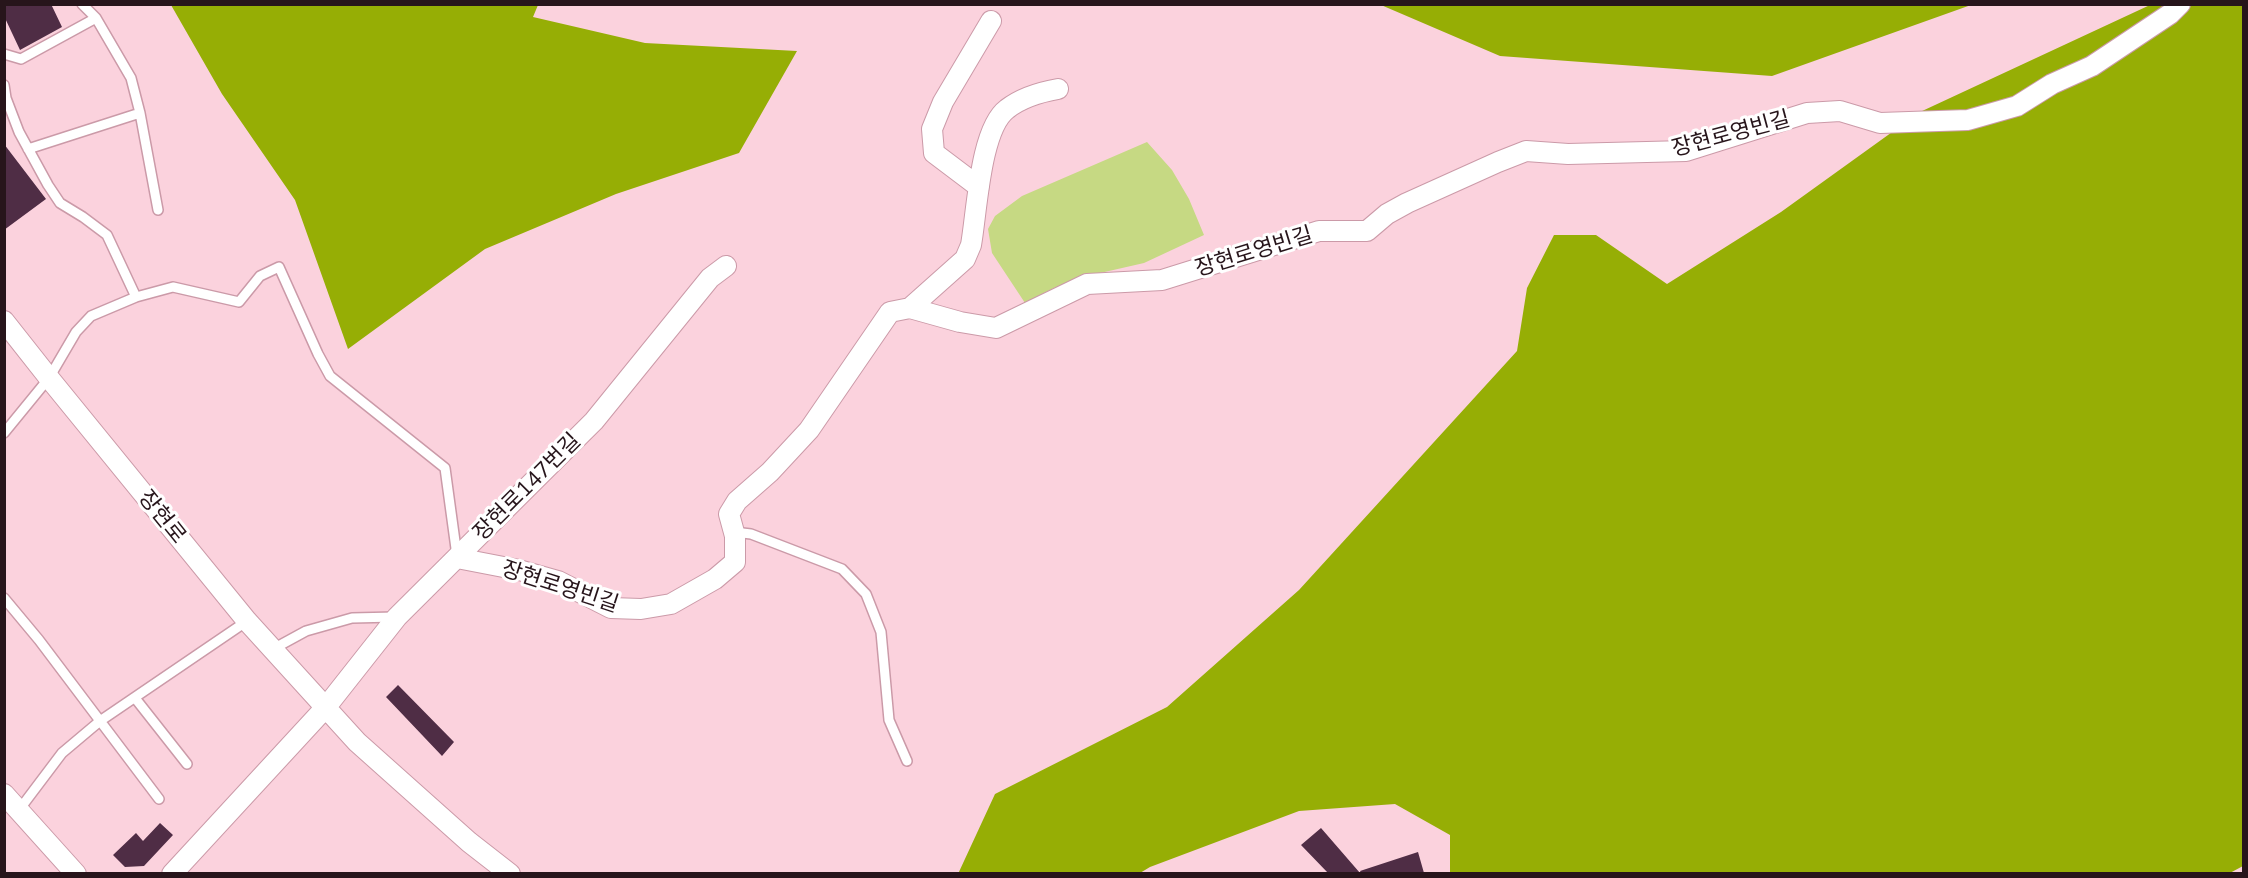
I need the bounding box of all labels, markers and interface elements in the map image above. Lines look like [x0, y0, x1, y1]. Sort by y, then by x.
street label: 장현로영빈길 [1669, 106, 1793, 162]
street label: 장현로영빈길 [1192, 222, 1316, 282]
street label: 장현로147번길 [468, 428, 586, 546]
street label: 장현로 [133, 485, 191, 549]
street label: 장현로영빈길 [498, 556, 622, 618]

